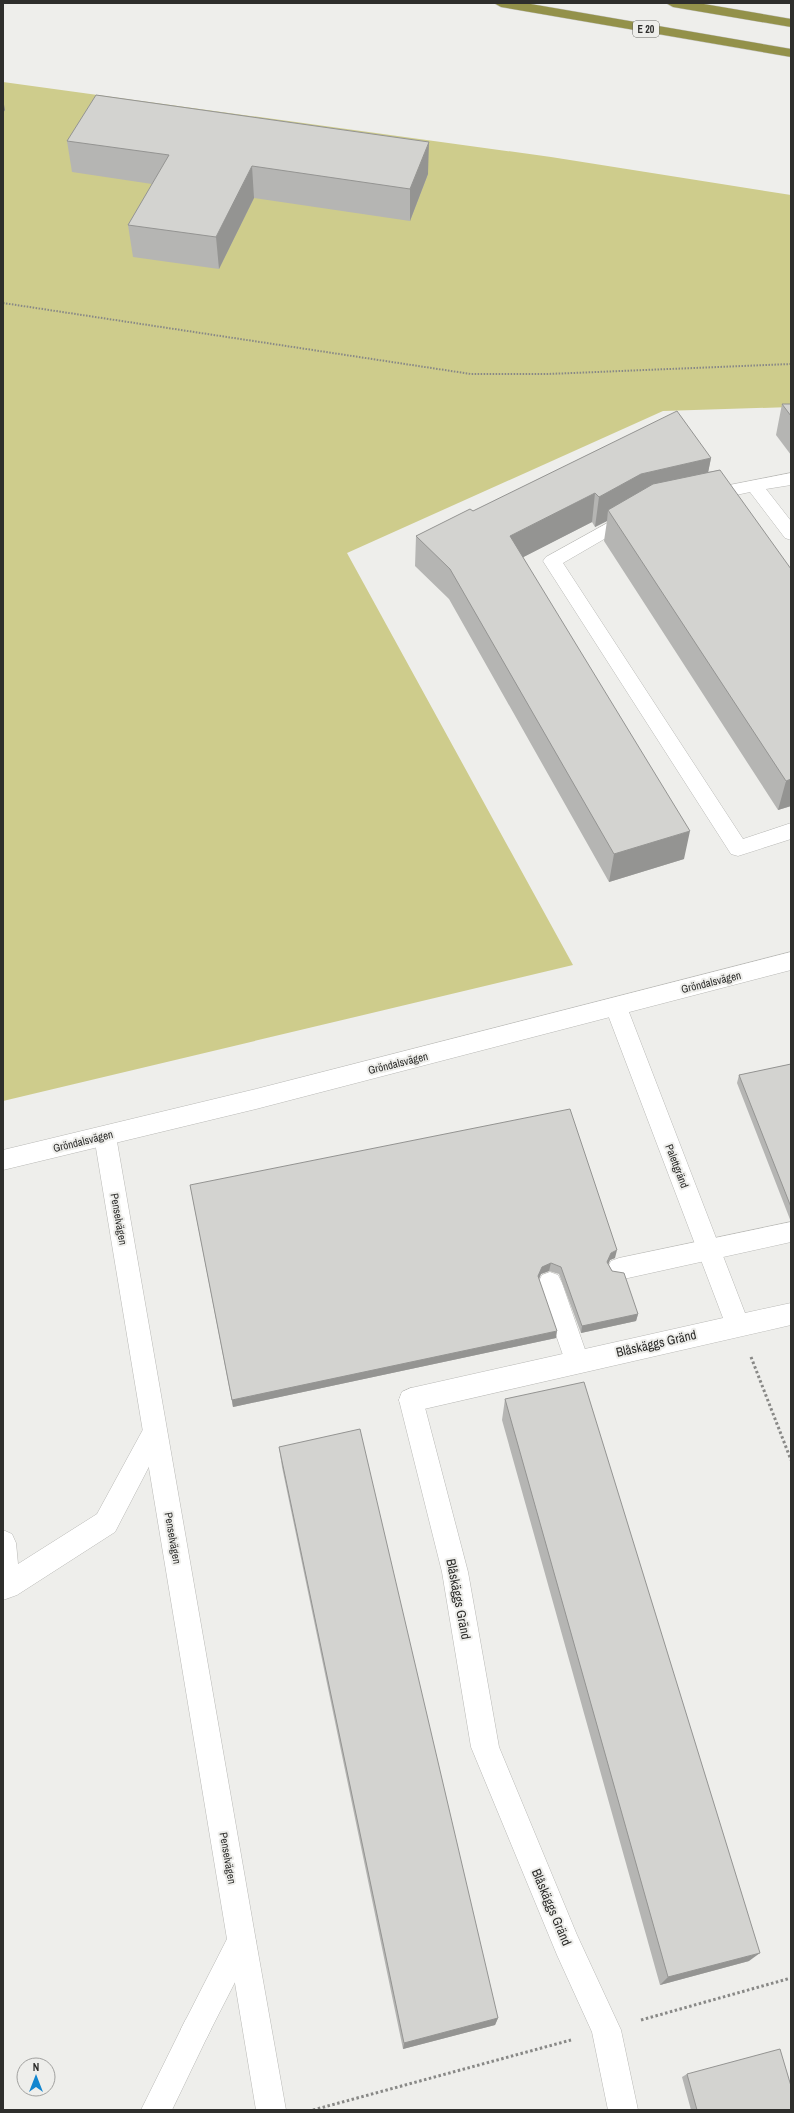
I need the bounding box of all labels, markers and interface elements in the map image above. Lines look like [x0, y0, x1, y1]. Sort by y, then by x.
road number: E 20 [633, 21, 659, 37]
street label: Gröndalsvägen [680, 968, 742, 996]
street label: Gröndalsvägen [367, 1049, 429, 1077]
street label: Gröndalsvägen [52, 1127, 114, 1155]
street label: Palettgränd [662, 1142, 692, 1190]
street label: Penselvägen [108, 1192, 130, 1246]
street label: Blåskäggs Gränd [614, 1326, 698, 1361]
street label: Penselvägen [162, 1511, 184, 1565]
street label: Blåskäggs Gränd [442, 1557, 475, 1641]
street label: Penselvägen [217, 1831, 239, 1885]
street label: Blåskäggs Gränd [528, 1866, 575, 1948]
north arrow [16, 2057, 56, 2097]
text: N [33, 2060, 39, 2074]

